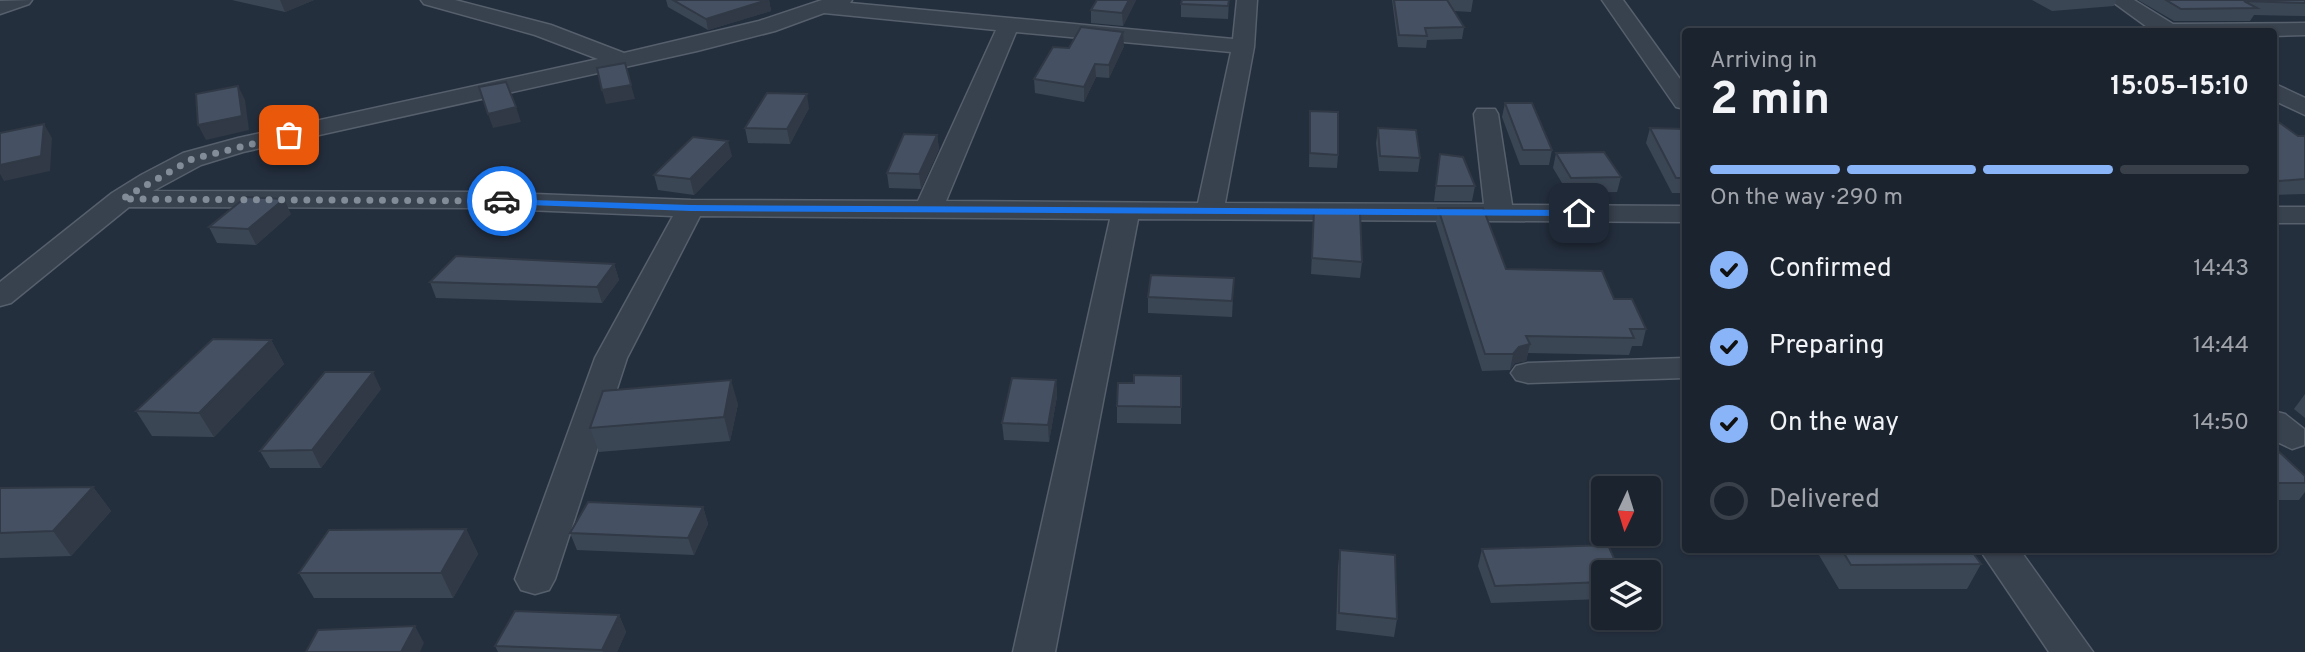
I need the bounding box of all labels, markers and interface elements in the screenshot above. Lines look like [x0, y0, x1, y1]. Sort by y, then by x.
text: Arriving in [1710, 47, 1817, 76]
text: 15:05–15:10 [2110, 71, 2249, 104]
text: 2 min [1710, 72, 1830, 131]
pin [259, 105, 319, 165]
icon: bag [270, 116, 308, 154]
courier [467, 166, 537, 236]
icon: car [483, 182, 521, 220]
pin [1549, 183, 1609, 243]
text: On the way · 290 m [1710, 184, 1903, 213]
icon: home [1560, 194, 1598, 232]
icon: check [1710, 251, 1748, 289]
text: Confirmed [1769, 253, 1892, 286]
text: 14:43 [2193, 255, 2249, 284]
icon: check [1710, 328, 1748, 366]
text: Preparing [1769, 330, 1884, 363]
text: 14:44 [2193, 332, 2249, 361]
icon: check [1710, 405, 1748, 443]
text: On the way [1769, 407, 1899, 440]
text: 14:50 [2192, 409, 2249, 438]
north arrow [1591, 476, 1661, 546]
map controls [1591, 476, 1661, 630]
text: Delivered [1769, 484, 1880, 517]
button: layers [1591, 560, 1661, 630]

